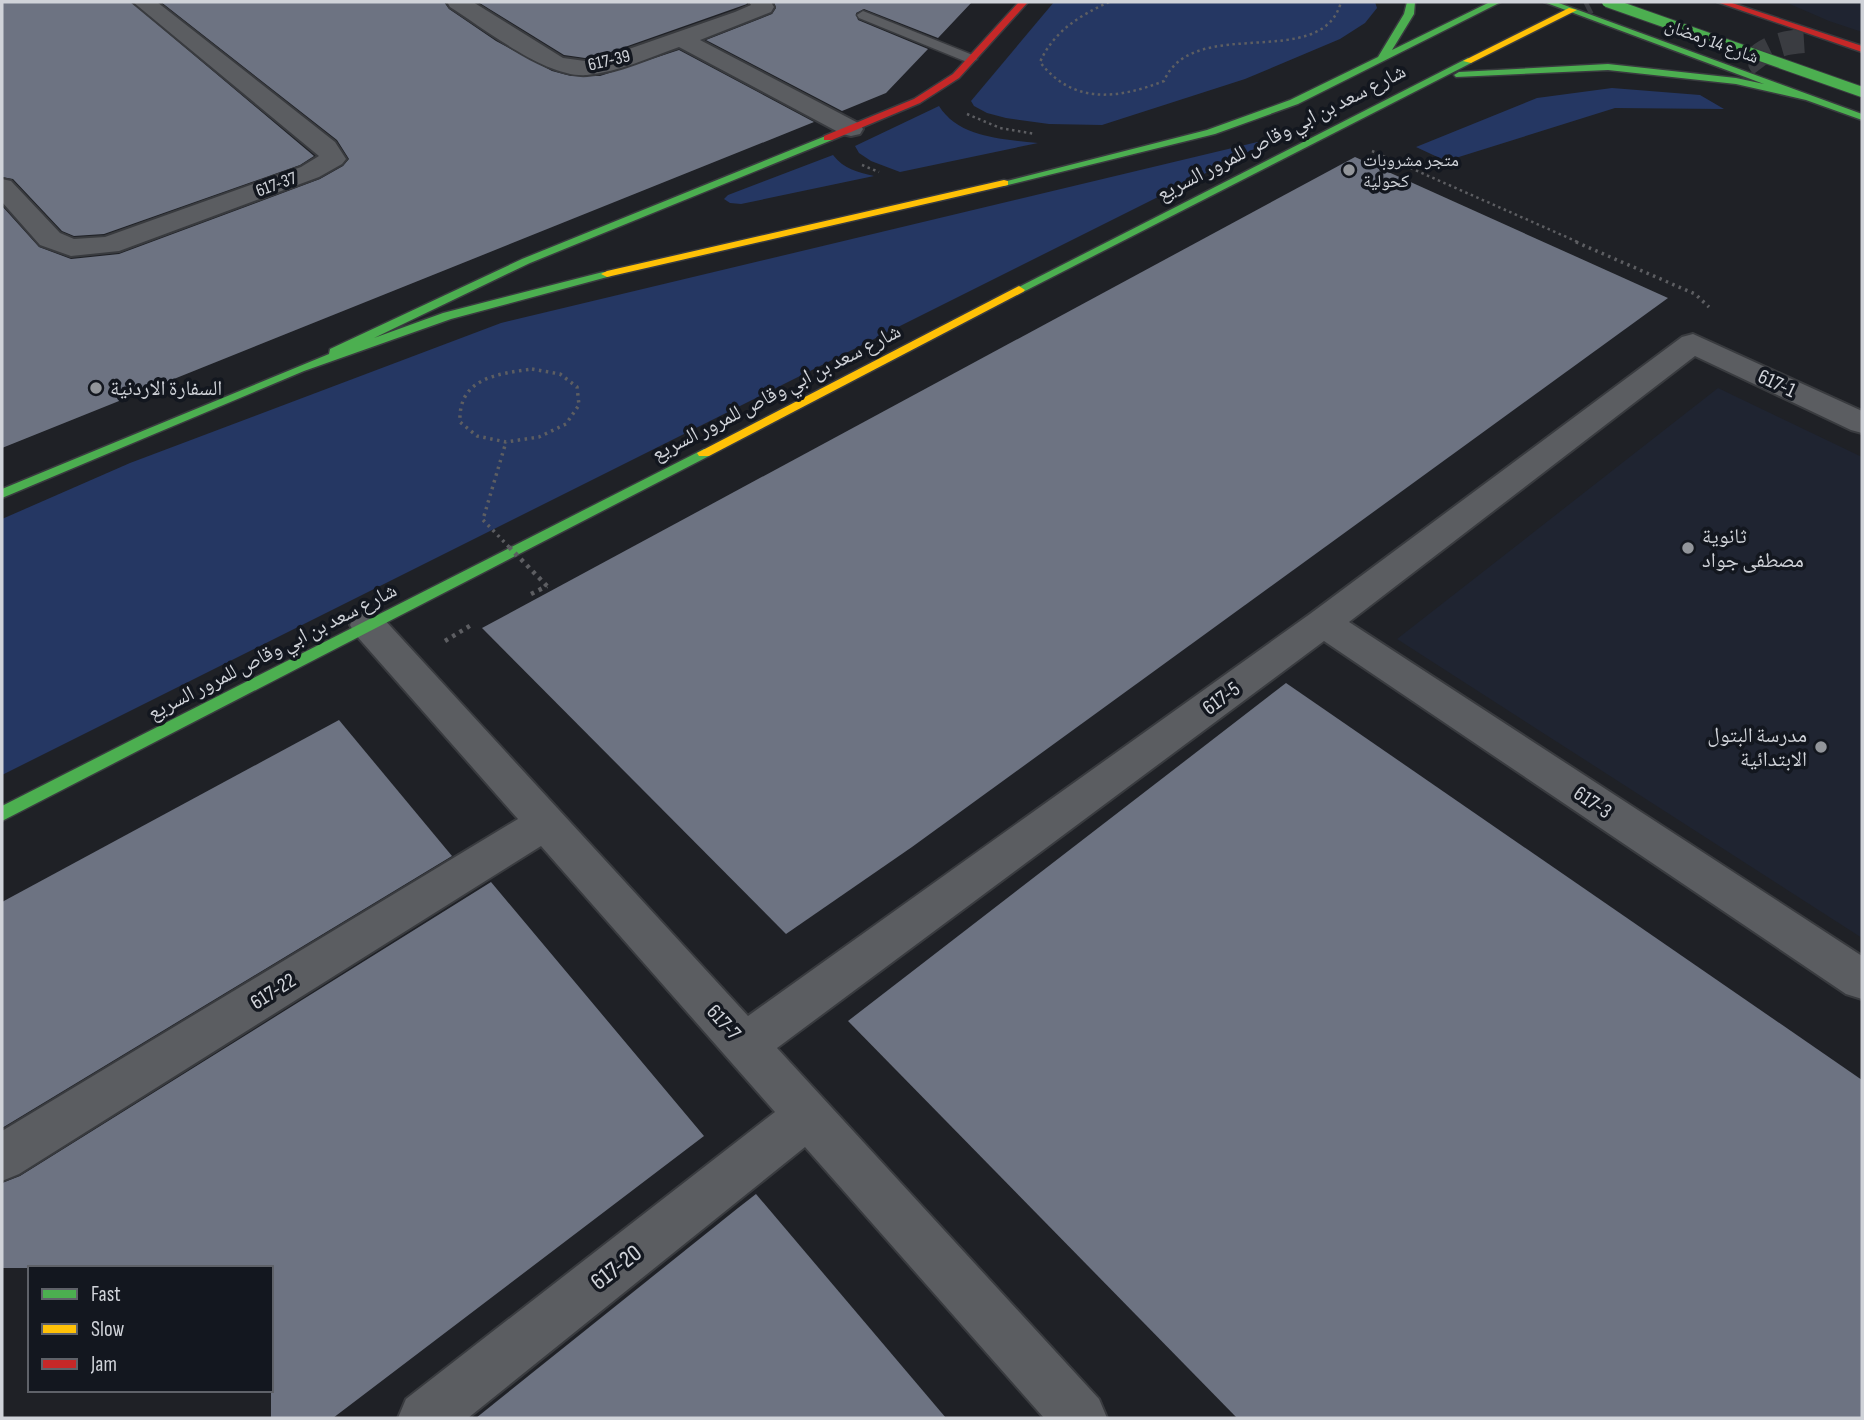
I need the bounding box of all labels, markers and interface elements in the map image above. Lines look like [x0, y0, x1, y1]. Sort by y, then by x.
street label: شارع 14 رمضان [1662, 15, 1761, 68]
street label: 617-39 [586, 45, 632, 76]
street label: شارع سعد بن ابي وقاص للمرور السريع [1152, 59, 1412, 209]
place label: متجر مشروبات كحولية [1363, 150, 1459, 192]
marker: متجر مشروبات كحولية [1341, 162, 1357, 178]
street label: 617-37 [253, 167, 300, 201]
street label: شارع سعد بن ابي وقاص للمرور السريع [647, 319, 907, 469]
street label: 617-1 [1754, 364, 1800, 403]
place label: السفارة الاردنية [110, 376, 222, 401]
marker: السفارة الاردنية [88, 380, 104, 396]
place label: ثانوية مصطفى جواد [1702, 524, 1804, 573]
marker: ثانوية مصطفى جواد [1680, 540, 1696, 556]
street label: شارع سعد بن ابي وقاص للمرور السريع [143, 578, 403, 728]
street label: 617-5 [1198, 677, 1245, 720]
place label: مدرسة البتول الابتدائية [1707, 723, 1807, 772]
marker: مدرسة البتول الابتدائية [1813, 739, 1829, 755]
street label: 617-3 [1569, 781, 1616, 824]
street label: 617-22 [246, 968, 301, 1015]
street label: 617-7 [701, 999, 746, 1046]
street label: 617-20 [585, 1239, 648, 1296]
legend [28, 1266, 273, 1392]
text: Fast [91, 1282, 121, 1307]
text: Slow [91, 1317, 125, 1342]
text: Jam [90, 1352, 117, 1377]

